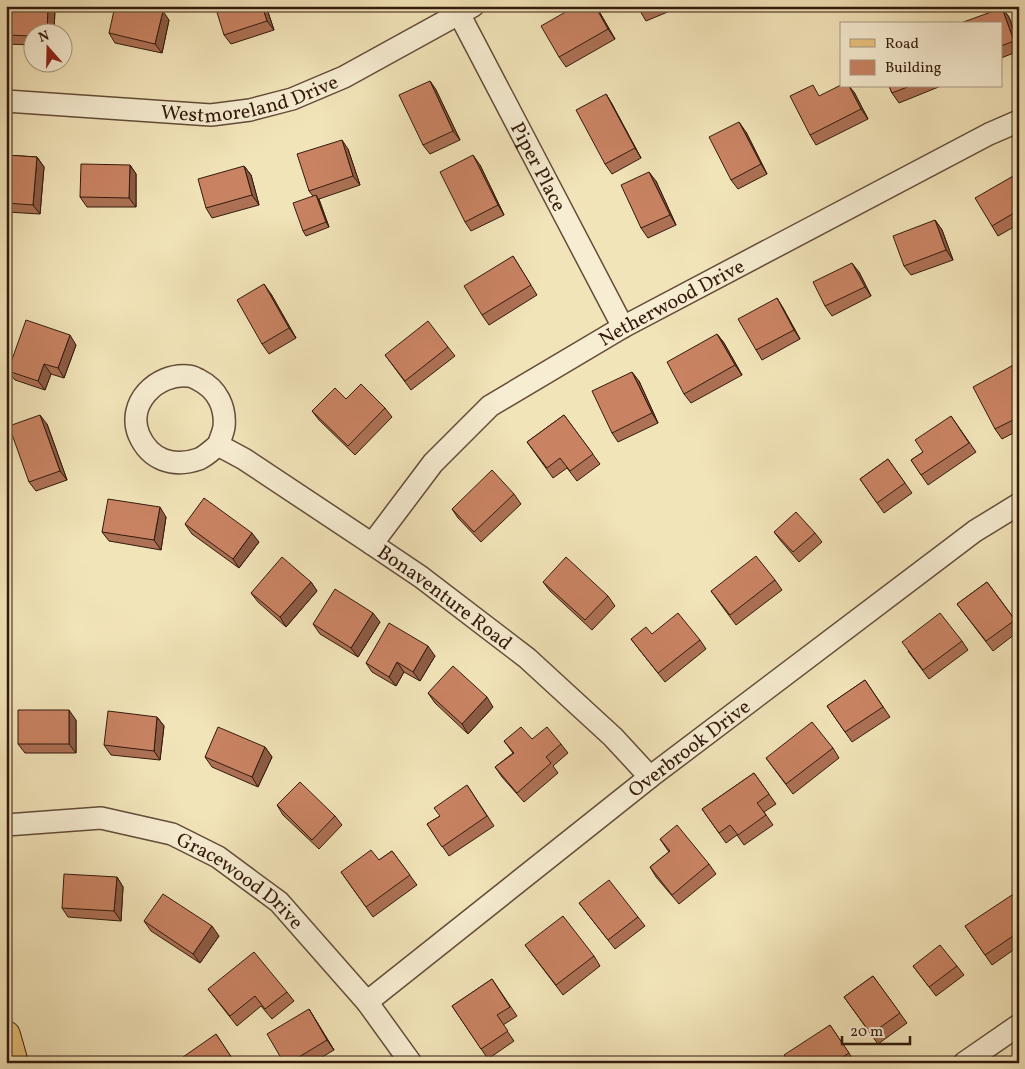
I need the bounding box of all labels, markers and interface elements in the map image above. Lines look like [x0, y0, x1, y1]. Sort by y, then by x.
north arrow [22, 22, 72, 72]
legend [840, 22, 1002, 88]
text: N [36, 27, 52, 48]
text: Road [885, 34, 919, 55]
text: Building [885, 58, 942, 79]
street label: Westmoreland Drive [160, 69, 343, 132]
street label: Piper Place [502, 118, 572, 217]
street label: Netherwood Drive [594, 253, 750, 354]
street label: Bonaventure Road [371, 539, 517, 658]
street label: Overbrook Drive [623, 694, 757, 805]
street label: Gracewood Drive [171, 826, 309, 936]
scale bar [842, 1014, 910, 1046]
text: 20 m [850, 1022, 883, 1043]

